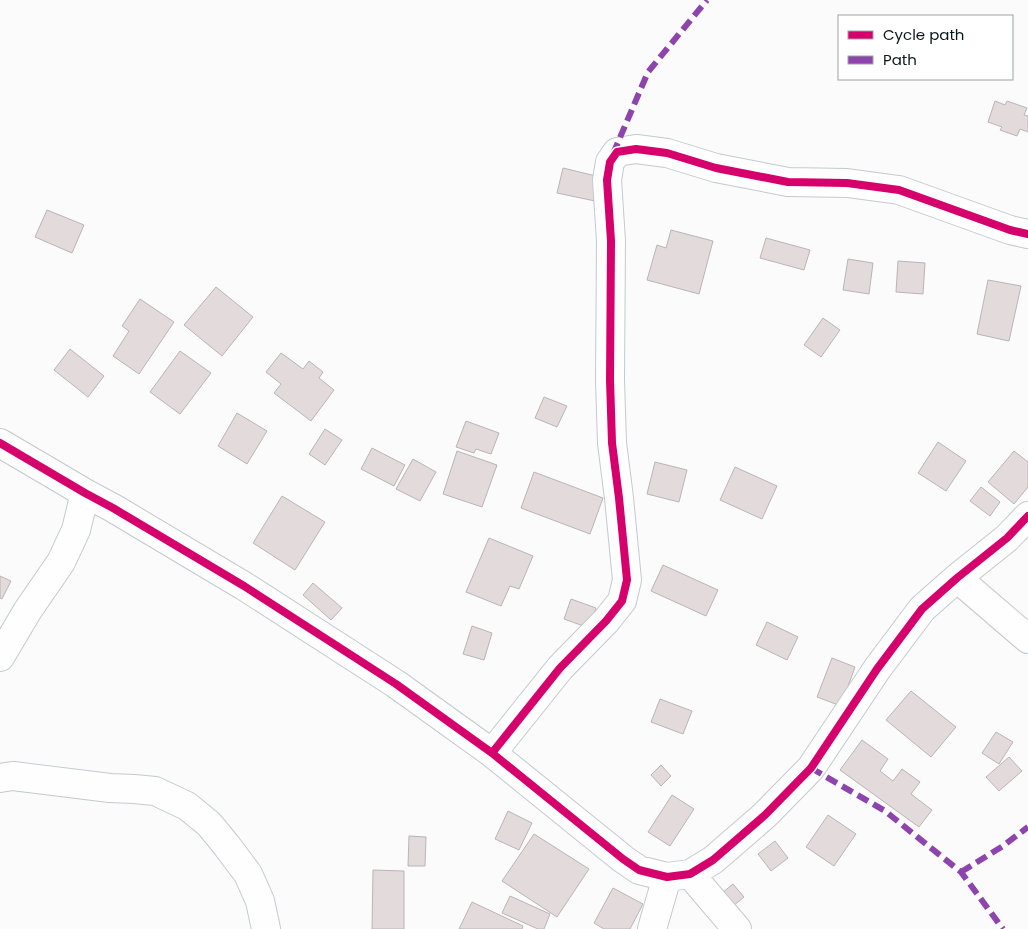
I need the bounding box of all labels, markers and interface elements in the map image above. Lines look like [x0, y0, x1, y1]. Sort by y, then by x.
legend [838, 15, 1013, 80]
text: Cycle path [883, 24, 964, 45]
text: Path [883, 49, 917, 70]

